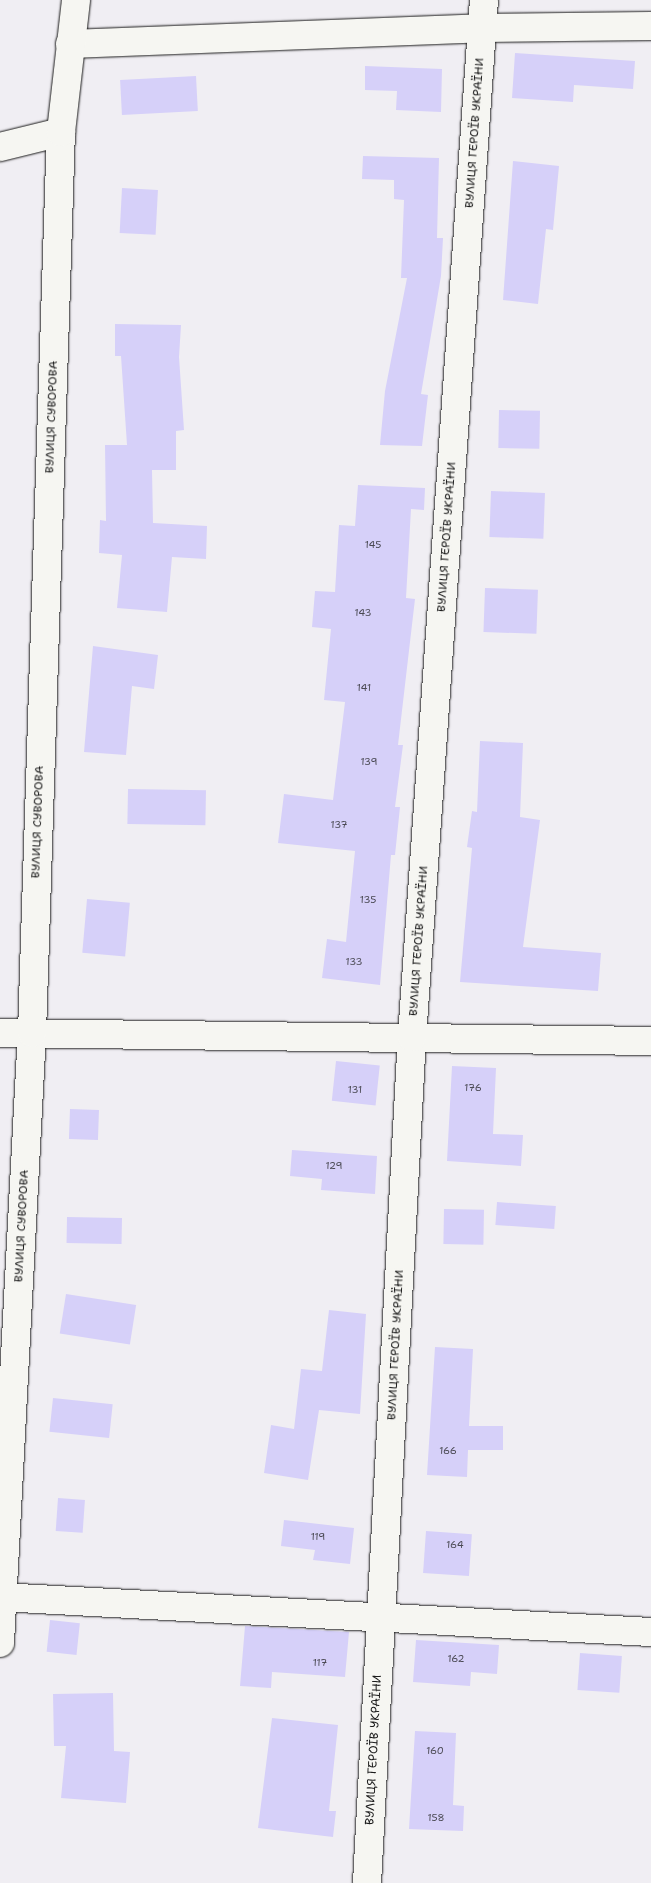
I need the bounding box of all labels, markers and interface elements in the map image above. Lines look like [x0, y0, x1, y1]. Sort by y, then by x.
street label: ВУЛИЦЯ ГЕРОЇВ УКРАЇНИ [463, 57, 487, 209]
street label: ВУЛИЦЯ СУВОРОВА [43, 360, 61, 474]
street label: ВУЛИЦЯ ГЕРОЇВ УКРАЇНИ [435, 461, 459, 613]
house number: 145 [365, 539, 381, 551]
house number: 143 [354, 607, 372, 619]
house number: 141 [357, 682, 371, 694]
house number: 139 [360, 756, 378, 768]
street label: ВУЛИЦЯ СУВОРОВА [29, 765, 47, 879]
house number: 137 [331, 819, 347, 831]
street label: ВУЛИЦЯ ГЕРОЇВ УКРАЇНИ [407, 865, 431, 1017]
house number: 135 [360, 894, 376, 906]
house number: 133 [345, 956, 363, 968]
house number: 176 [464, 1082, 482, 1094]
house number: 131 [348, 1084, 362, 1096]
house number: 129 [325, 1160, 343, 1172]
street label: ВУЛИЦЯ СУВОРОВА [12, 1169, 32, 1283]
street label: ВУЛИЦЯ ГЕРОЇВ УКРАЇНИ [385, 1269, 407, 1421]
house number: 166 [439, 1445, 457, 1457]
house number: 119 [311, 1531, 325, 1543]
house number: 164 [446, 1539, 464, 1551]
house number: 162 [447, 1653, 465, 1665]
house number: 117 [313, 1657, 327, 1669]
street label: ВУЛИЦЯ ГЕРОЇВ УКРАЇНИ [363, 1674, 385, 1826]
house number: 160 [426, 1745, 444, 1757]
house number: 158 [428, 1812, 444, 1824]

